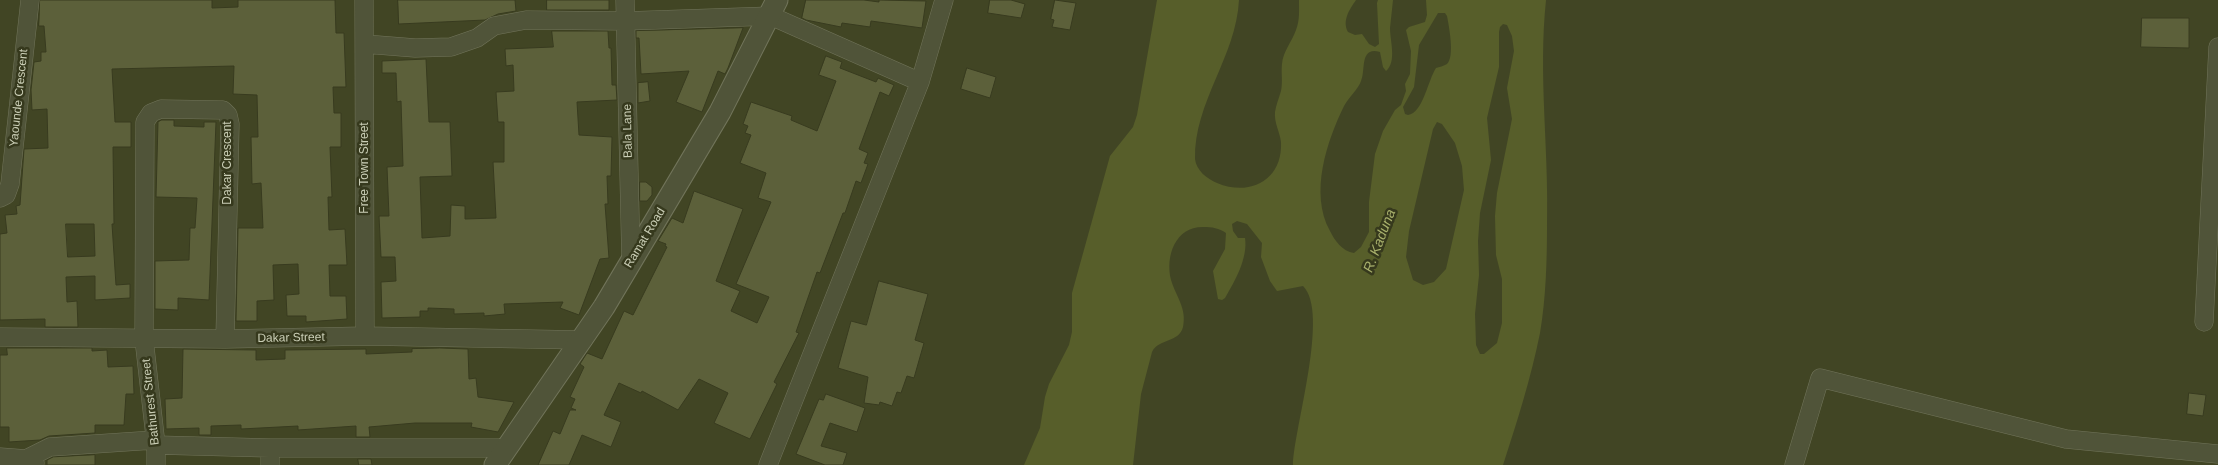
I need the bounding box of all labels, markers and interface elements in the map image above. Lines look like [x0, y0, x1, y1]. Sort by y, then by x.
street label: Yaounde Crescent [7, 48, 31, 148]
street label: Bala Lane [620, 104, 636, 158]
street label: Dakar Crescent [221, 121, 235, 205]
street label: Free Town Street [358, 122, 372, 214]
street label: Ramat Road [621, 205, 669, 271]
water label: R. Kaduna [1360, 207, 1400, 275]
street label: Dakar Street [257, 330, 325, 346]
street label: Bathurest Street [139, 358, 163, 446]

